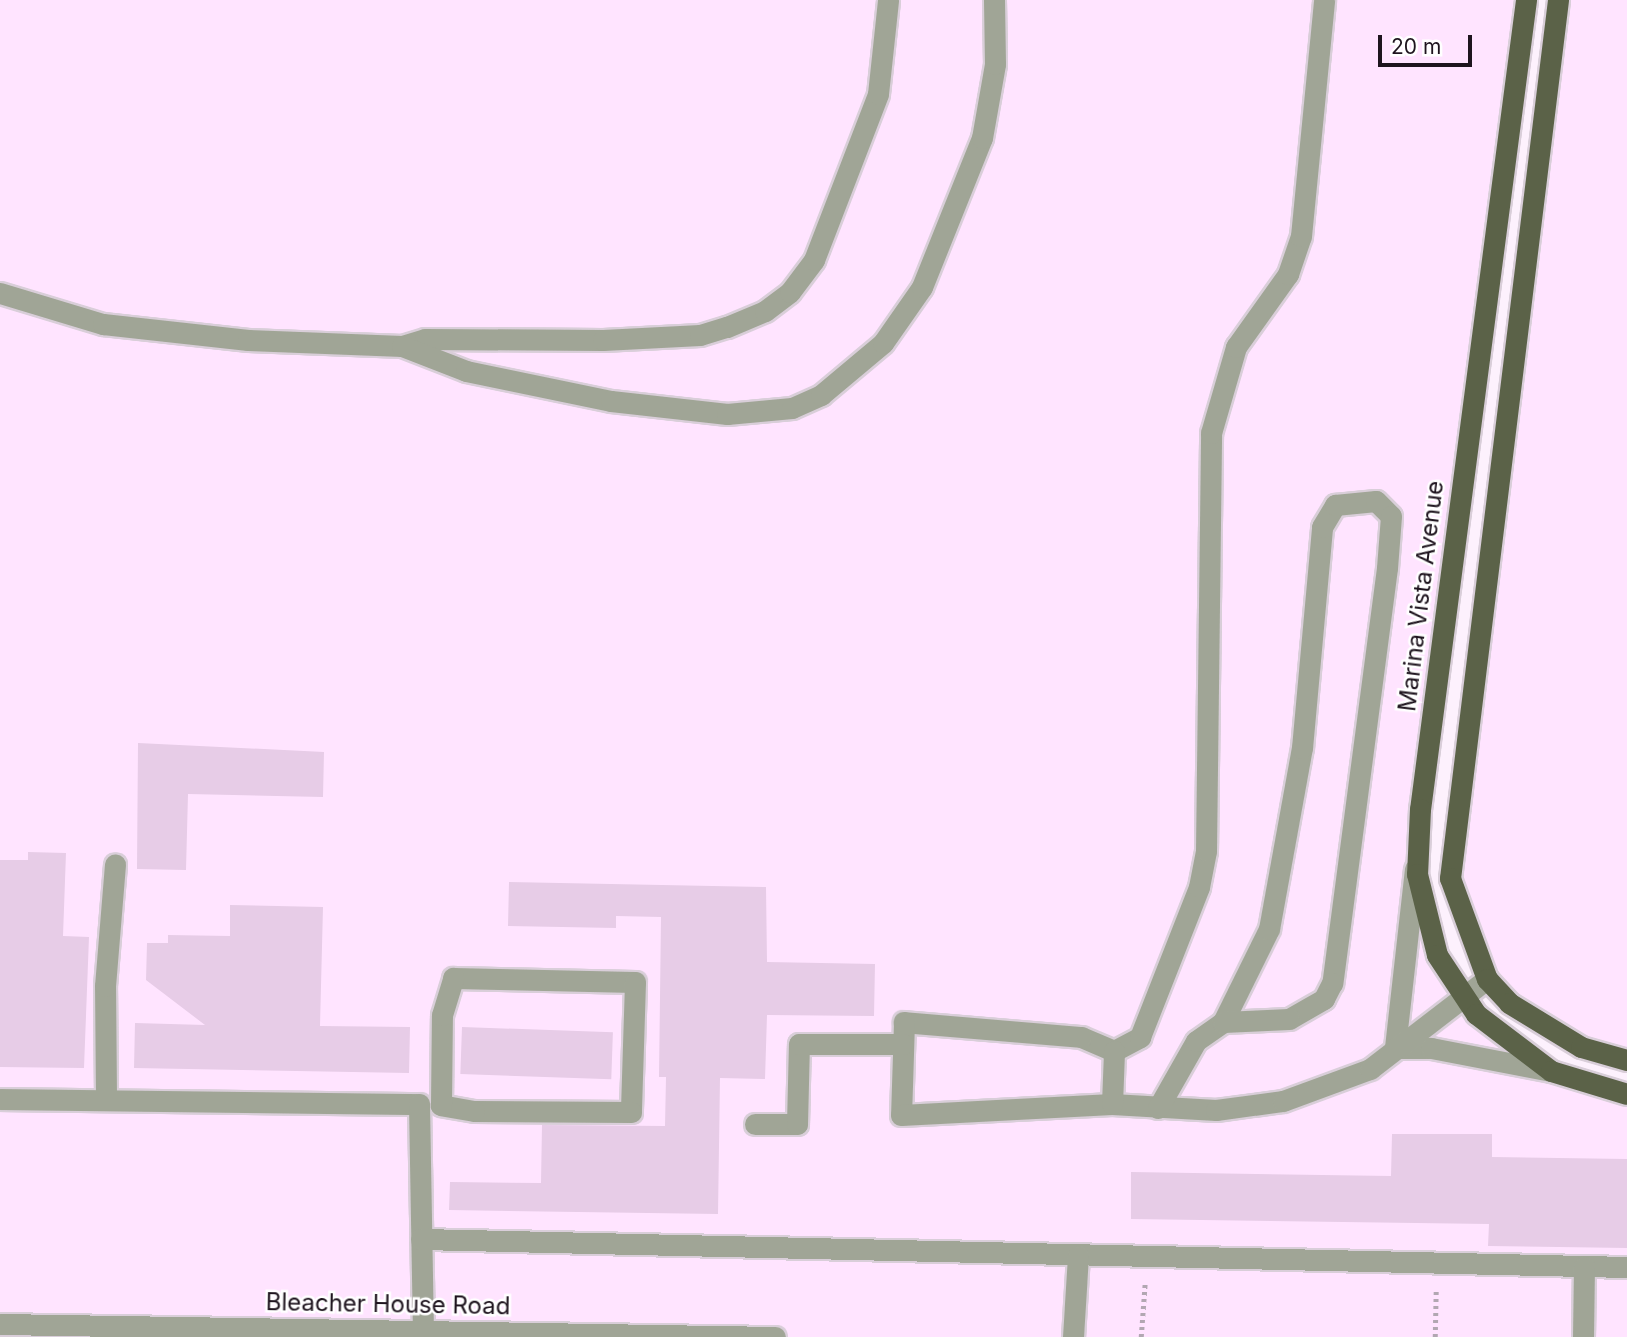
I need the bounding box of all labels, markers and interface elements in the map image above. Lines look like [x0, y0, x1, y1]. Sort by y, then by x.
scale bar [1382, 21, 1476, 65]
text: 20 m [1391, 34, 1441, 59]
street label: Marina Vista Avenue [1393, 479, 1449, 713]
street label: Bleacher House Road [265, 1287, 511, 1321]

